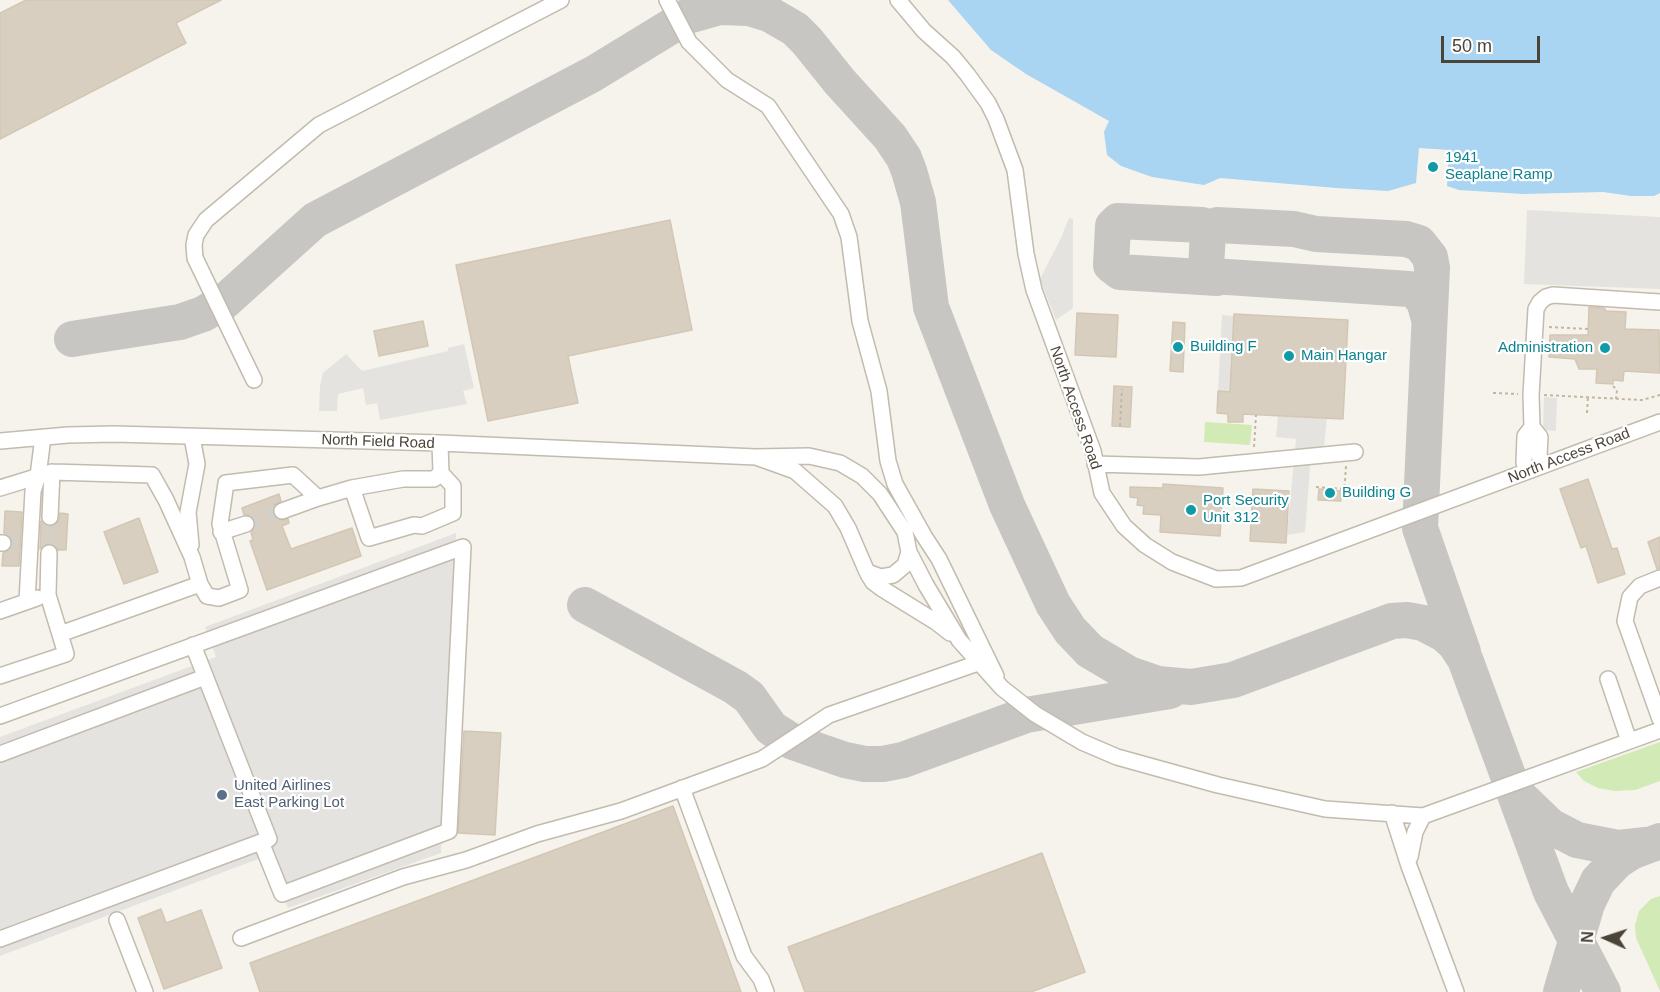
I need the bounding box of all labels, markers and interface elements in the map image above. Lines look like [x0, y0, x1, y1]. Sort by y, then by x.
scale bar [1444, 24, 1543, 62]
text: 50 m [1452, 36, 1492, 56]
place label: 1941 Seaplane Ramp [1445, 149, 1553, 184]
marker: 1941 Seaplane Ramp [1426, 160, 1440, 174]
place label: Building F [1190, 338, 1257, 356]
place label: Administration [1498, 339, 1593, 357]
marker: Building F [1171, 340, 1185, 354]
marker: Administration [1598, 341, 1612, 355]
street label: North Access Road [1045, 344, 1105, 472]
place label: Main Hangar [1301, 347, 1387, 365]
marker: Main Hangar [1282, 349, 1296, 363]
street label: North Access Road [1505, 424, 1633, 488]
street label: North Field Road [321, 431, 435, 453]
place label: Building G [1342, 484, 1411, 502]
marker: Building G [1323, 486, 1337, 500]
place label: Port Security Unit 312 [1203, 492, 1289, 527]
marker: Port Security Unit 312 [1184, 503, 1198, 517]
place label: United Airlines East Parking Lot [234, 777, 344, 812]
marker: United Airlines East Parking Lot [215, 788, 229, 802]
north arrow [1576, 908, 1636, 968]
text: N [1579, 931, 1596, 943]

